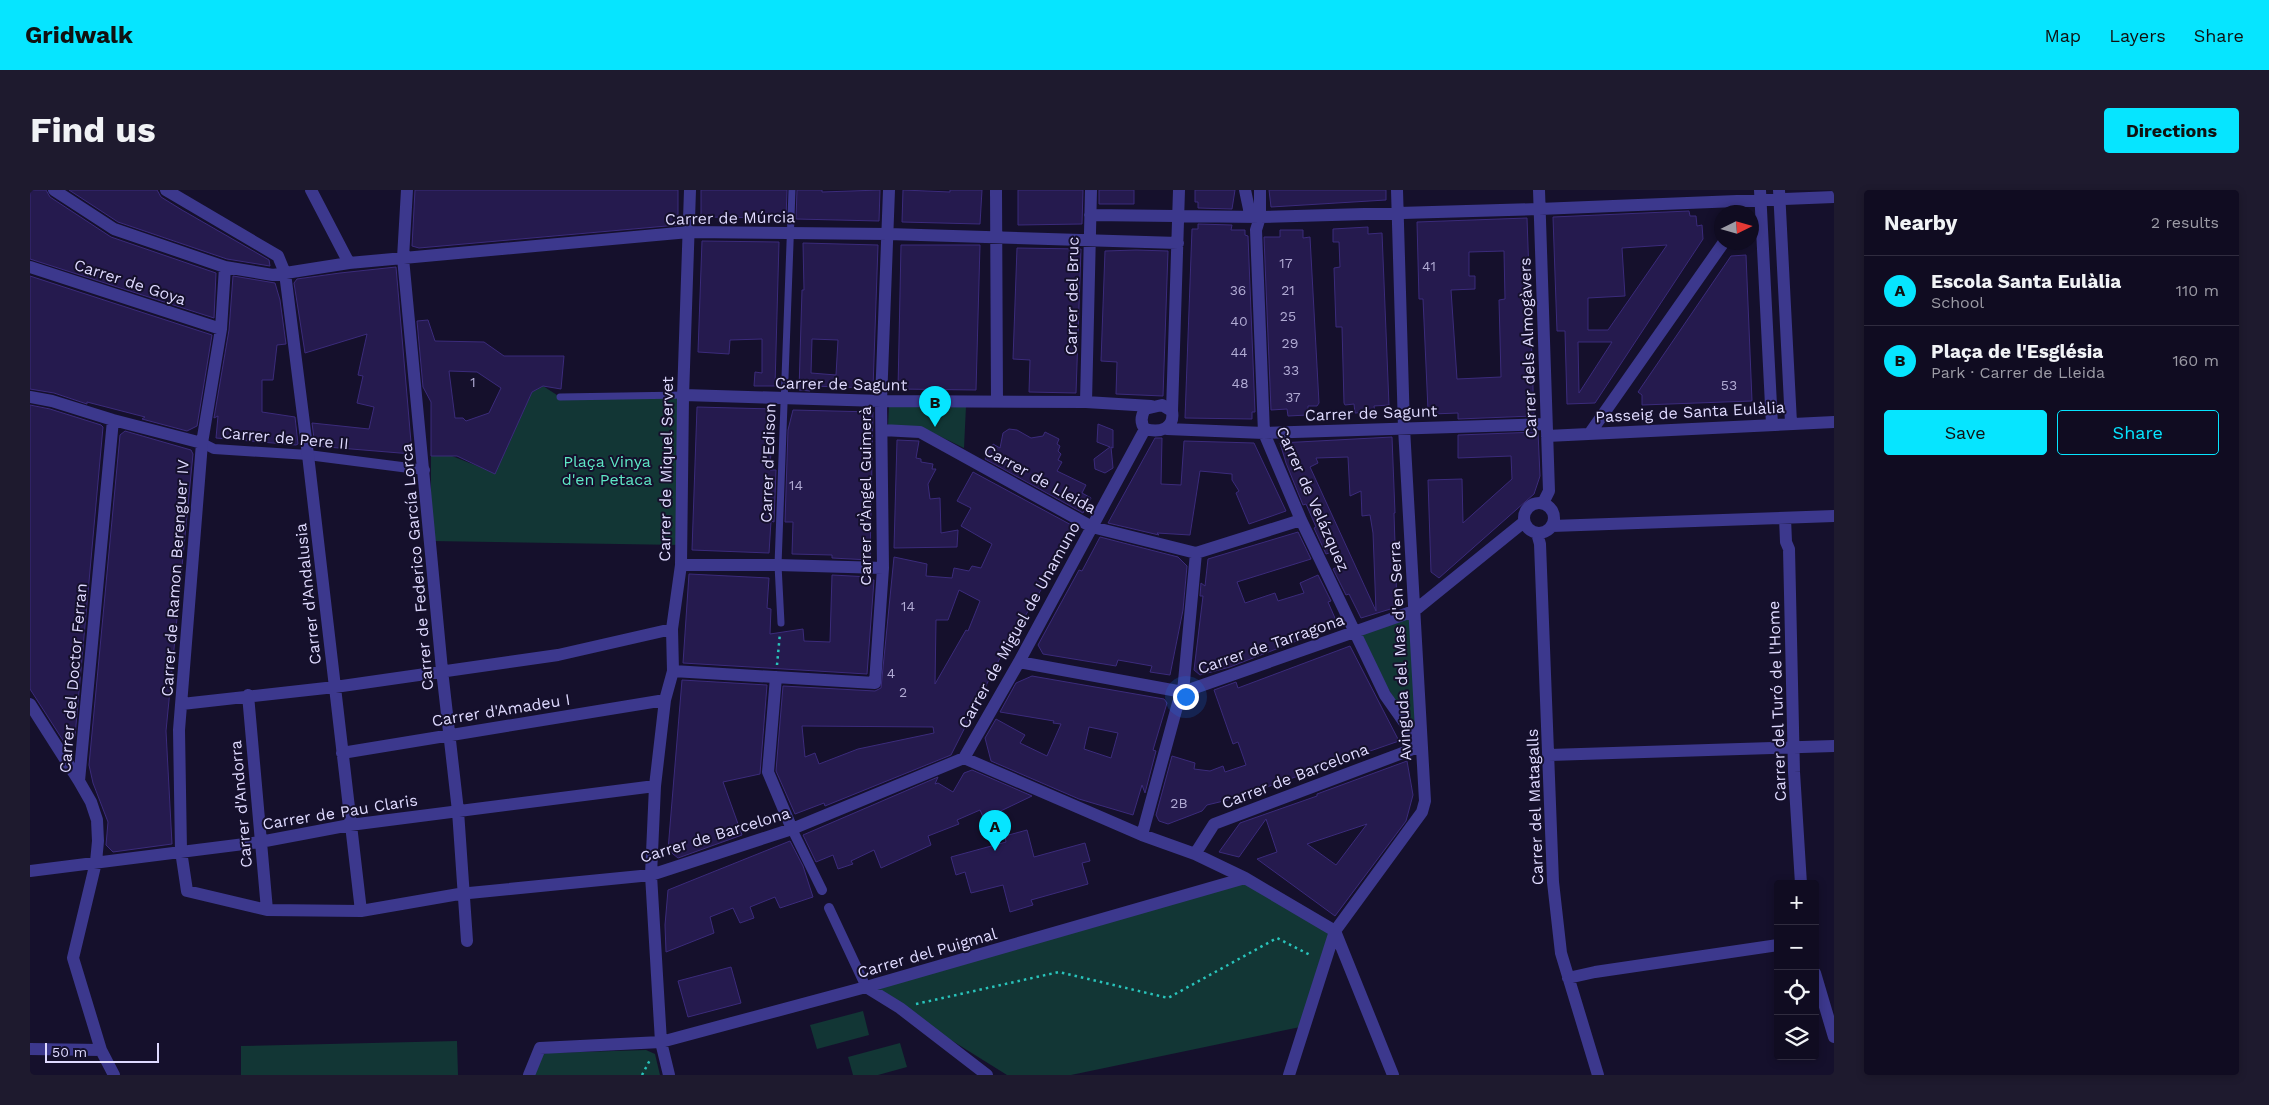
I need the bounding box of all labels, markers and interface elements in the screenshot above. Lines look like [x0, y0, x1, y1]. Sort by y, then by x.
text: Gridwalk [25, 21, 133, 49]
text: Map [2044, 25, 2081, 46]
text: Layers [2109, 25, 2166, 46]
text: Share [2194, 25, 2244, 46]
button: Directions [2104, 108, 2239, 153]
text: Find us [30, 109, 156, 151]
north arrow [1714, 205, 1759, 250]
street label: Carrer de Múrcia [665, 207, 795, 229]
text: Nearby [1884, 210, 1957, 235]
text: 2 results [2151, 213, 2219, 232]
street label: Carrer del Bruc [1061, 237, 1083, 355]
street label: Carrer de Goya [72, 255, 188, 309]
house number: 17 [1279, 255, 1293, 271]
street label: Carrer dels Almogàvers [1515, 257, 1541, 439]
house number: 41 [1422, 258, 1436, 274]
text: Escola Santa Eulàlia [1931, 270, 2121, 293]
text: A [1895, 281, 1905, 300]
text: 110 m [2176, 281, 2219, 300]
house number: 36 [1230, 282, 1246, 298]
house number: 21 [1281, 282, 1295, 298]
text: School [1931, 293, 1984, 312]
house number: 25 [1280, 308, 1296, 324]
house number: 40 [1230, 313, 1248, 329]
house number: 29 [1282, 335, 1298, 351]
text: Plaça de l'Església [1931, 340, 2103, 363]
house number: 44 [1230, 344, 1248, 360]
text: B [1895, 351, 1905, 370]
text: 160 m [2172, 351, 2219, 370]
house number: 33 [1283, 362, 1299, 378]
text: Park · Carrer de Lleida [1931, 363, 2105, 382]
street label: Carrer de Sagunt [775, 373, 908, 395]
house number: 1 [470, 374, 476, 390]
house number: 48 [1231, 375, 1249, 391]
street label: Carrer de Miquel Servet [655, 376, 677, 562]
house number: 53 [1721, 377, 1737, 393]
pin: B [919, 386, 951, 427]
house number: 37 [1285, 389, 1301, 405]
street label: Passeig de Santa Eulàlia [1595, 398, 1785, 426]
street label: Carrer de Sagunt [1304, 401, 1438, 425]
street label: Carrer d'Edison [756, 403, 780, 523]
street label: Carrer d'Àngel Guimerà [856, 406, 875, 586]
button: Save [1884, 410, 2047, 455]
button: Share [2057, 410, 2219, 455]
street label: Carrer de Pere II [221, 423, 349, 453]
street label: Carrer de Velázquez [1272, 424, 1354, 574]
street label: Carrer de Lleida [981, 440, 1099, 518]
street label: Carrer de Federico García Lorca [397, 443, 437, 691]
park label: Plaça Vinya d'en Petaca [562, 452, 652, 489]
street label: Carrer de Ramon Berenguer IV [157, 459, 193, 697]
house number: 14 [789, 477, 803, 493]
street label: Carrer de Miguel de Unamuno [954, 518, 1084, 732]
street label: Carrer d'Andalusia [291, 522, 325, 666]
street label: Avinguda del Mas d'en Serra [1385, 541, 1415, 761]
street label: Carrer del Doctor Ferran [55, 582, 91, 774]
house number: 14 [901, 598, 915, 614]
street label: Carrer del Turó de l'Home [1764, 600, 1790, 802]
street label: Carrer de Tarragona [1195, 610, 1347, 678]
house number: 4 [887, 665, 895, 681]
house number: 2 [899, 684, 907, 700]
your location [1173, 684, 1199, 710]
street label: Carrer d'Amadeu I [430, 690, 572, 730]
street label: Carrer del Matagalls [1523, 728, 1547, 886]
street label: Carrer de Barcelona [1219, 739, 1371, 813]
street label: Carrer d'Andorra [226, 740, 256, 868]
street label: Carrer de Pau Claris [261, 790, 419, 834]
house number: 2B [1170, 795, 1188, 811]
street label: Carrer de Barcelona [638, 803, 792, 867]
pin: A [979, 810, 1011, 851]
map controls [1774, 880, 1819, 1060]
button: + [1774, 880, 1819, 925]
street label: Carrer del Puigmal [855, 924, 999, 982]
button: − [1774, 925, 1819, 970]
button: locate [1774, 970, 1819, 1015]
button: layers [1774, 1015, 1819, 1060]
scale bar [45, 1040, 159, 1063]
text: 50 m [52, 1044, 87, 1060]

